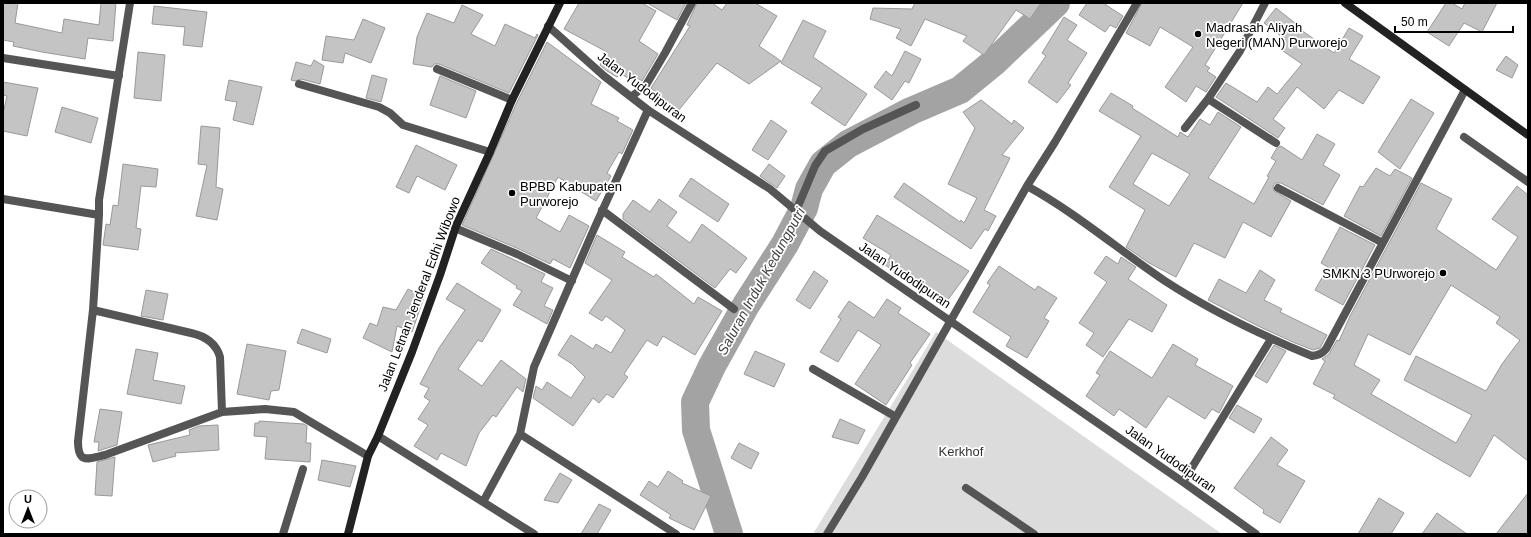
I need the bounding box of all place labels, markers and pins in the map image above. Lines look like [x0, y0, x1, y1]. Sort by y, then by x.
place label: Madrasah Aliyah Negeri (MAN) Purworejo [1206, 20, 1348, 50]
marker: Madrasah Aliyah Negeri (MAN) Purworejo [1193, 29, 1203, 39]
place label: BPBD Kabupaten Purworejo [520, 179, 622, 209]
marker: BPBD Kabupaten Purworejo [507, 188, 517, 198]
place label: SMKN 3 PUrworejo [1322, 266, 1435, 281]
marker: SMKN 3 PUrworejo [1438, 268, 1448, 278]

